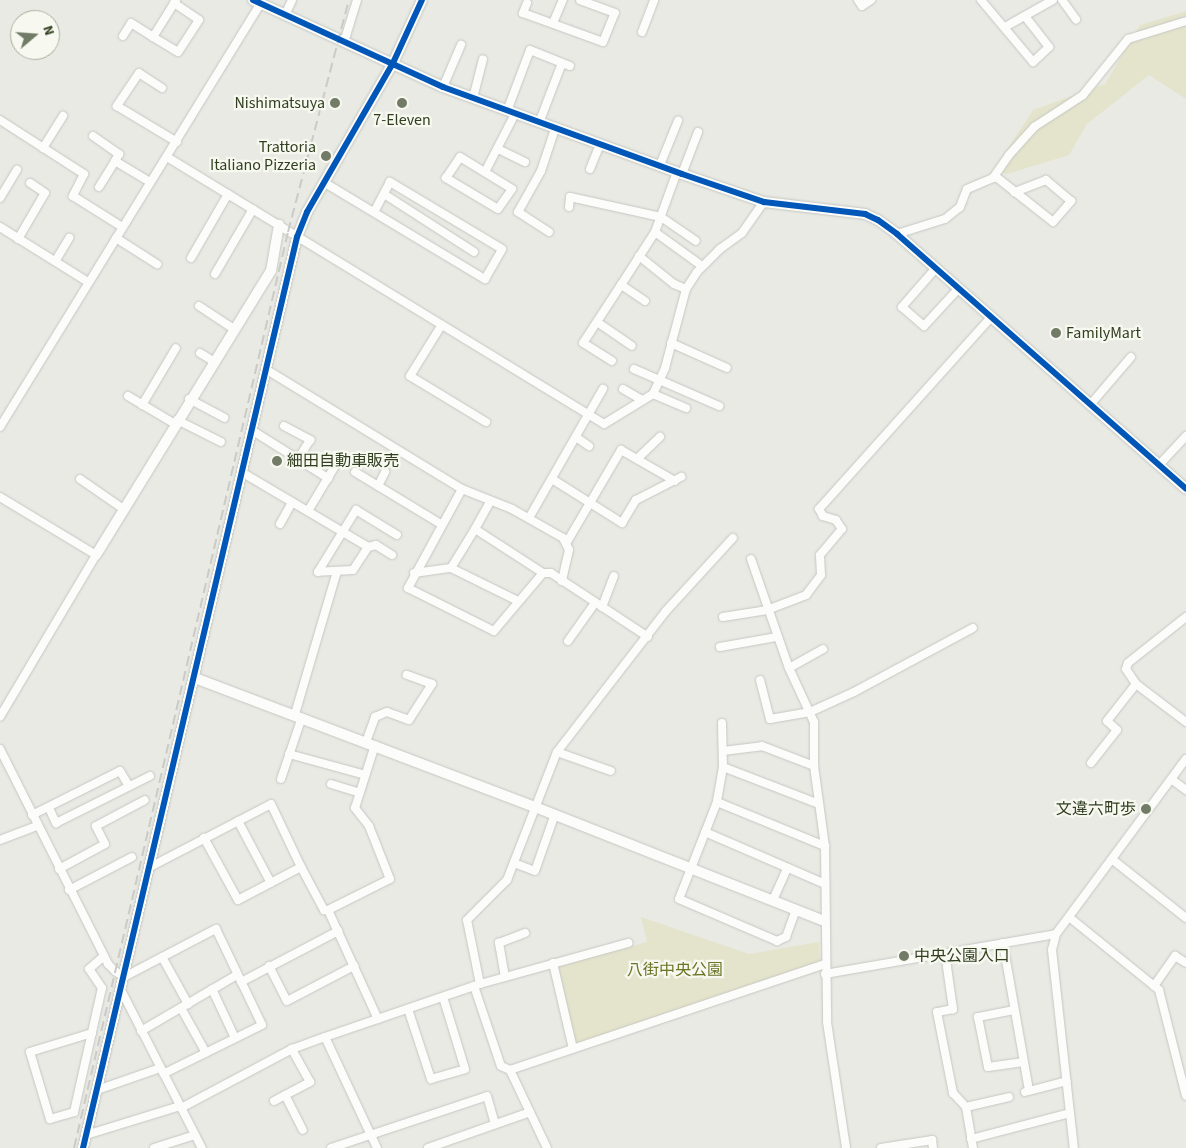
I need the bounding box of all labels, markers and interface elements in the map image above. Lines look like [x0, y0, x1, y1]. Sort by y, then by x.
north arrow [10, 10, 60, 60]
text: N [37, 23, 59, 38]
place label: Nishimatsuya [234, 93, 325, 113]
marker: Nishimatsuya [329, 97, 341, 109]
marker: 7-Eleven [396, 97, 408, 109]
place label: 7-Eleven [373, 110, 431, 130]
place label: Trattoria Italiano Pizzeria [210, 137, 316, 175]
marker: Trattoria Italiano Pizzeria [320, 150, 332, 162]
place label: FamilyMart [1066, 323, 1141, 343]
marker: FamilyMart [1050, 327, 1062, 339]
place label: 細田自動車販売 [287, 451, 399, 471]
marker: 細田自動車販売 [271, 455, 283, 467]
place label: 文違六町歩 [1056, 799, 1136, 819]
marker: 文違六町歩 [1140, 803, 1152, 815]
place label: 中央公園入口 [914, 946, 1010, 966]
marker: 中央公園入口 [898, 950, 910, 962]
park label: 八街中央公園 [627, 960, 723, 980]

